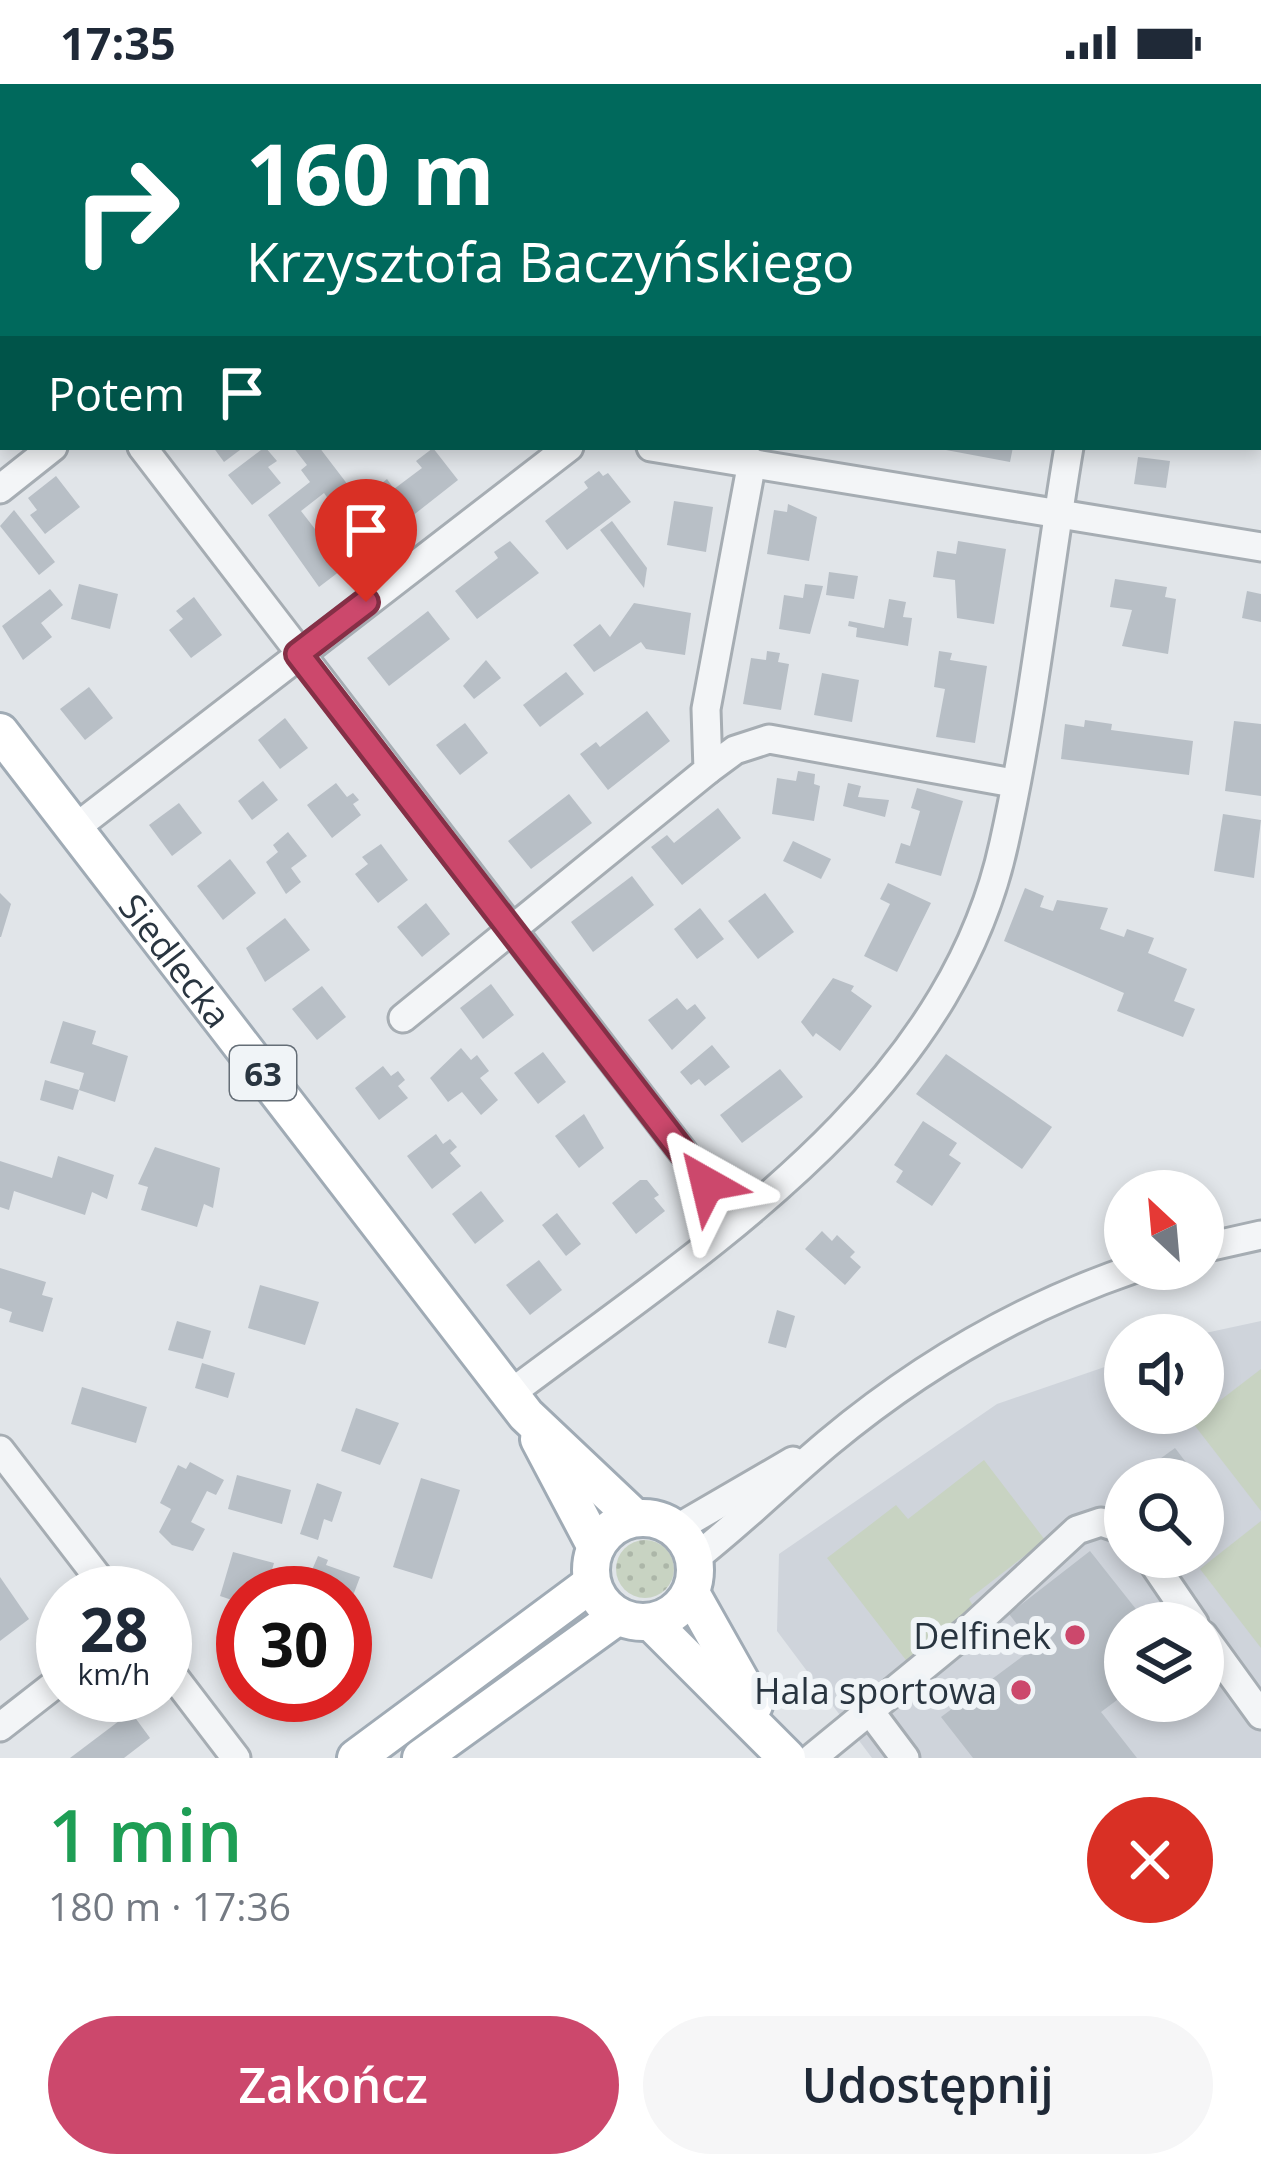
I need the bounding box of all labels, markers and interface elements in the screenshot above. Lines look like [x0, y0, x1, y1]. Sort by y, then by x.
text: 17:35 [60, 12, 176, 73]
text: 160 m [246, 115, 494, 230]
icon: right [48, 132, 204, 288]
text: Krzysztofa Baczyńskiego [246, 224, 855, 298]
icon: arrive [209, 360, 275, 426]
text: Potem [48, 363, 185, 424]
pin [315, 479, 417, 602]
icon: arrive [333, 497, 399, 563]
street label: Siedlecka [109, 883, 243, 1037]
road number: 63 [230, 1046, 296, 1100]
position arrow [644, 1121, 770, 1247]
north arrow [1104, 1170, 1224, 1290]
map controls [1104, 1170, 1224, 1722]
button: sound [1104, 1314, 1224, 1434]
button: search [1104, 1458, 1224, 1578]
speed limit sign: 30 [216, 1566, 372, 1722]
text: 28 [80, 1588, 148, 1670]
button: layers [1104, 1602, 1224, 1722]
place label: Delfinek [913, 1611, 1051, 1660]
marker: Delfinek [1062, 1622, 1088, 1648]
text: km/h [78, 1653, 150, 1694]
place label: Hala sportowa [754, 1666, 997, 1715]
marker: Hala sportowa [1008, 1677, 1034, 1703]
text: 1 min [48, 1785, 242, 1883]
button: close [1087, 1797, 1213, 1923]
text: 180 m · 17:36 [48, 1879, 291, 1932]
button: Zakończ [48, 2016, 619, 2154]
button: Udostępnij [643, 2016, 1213, 2154]

